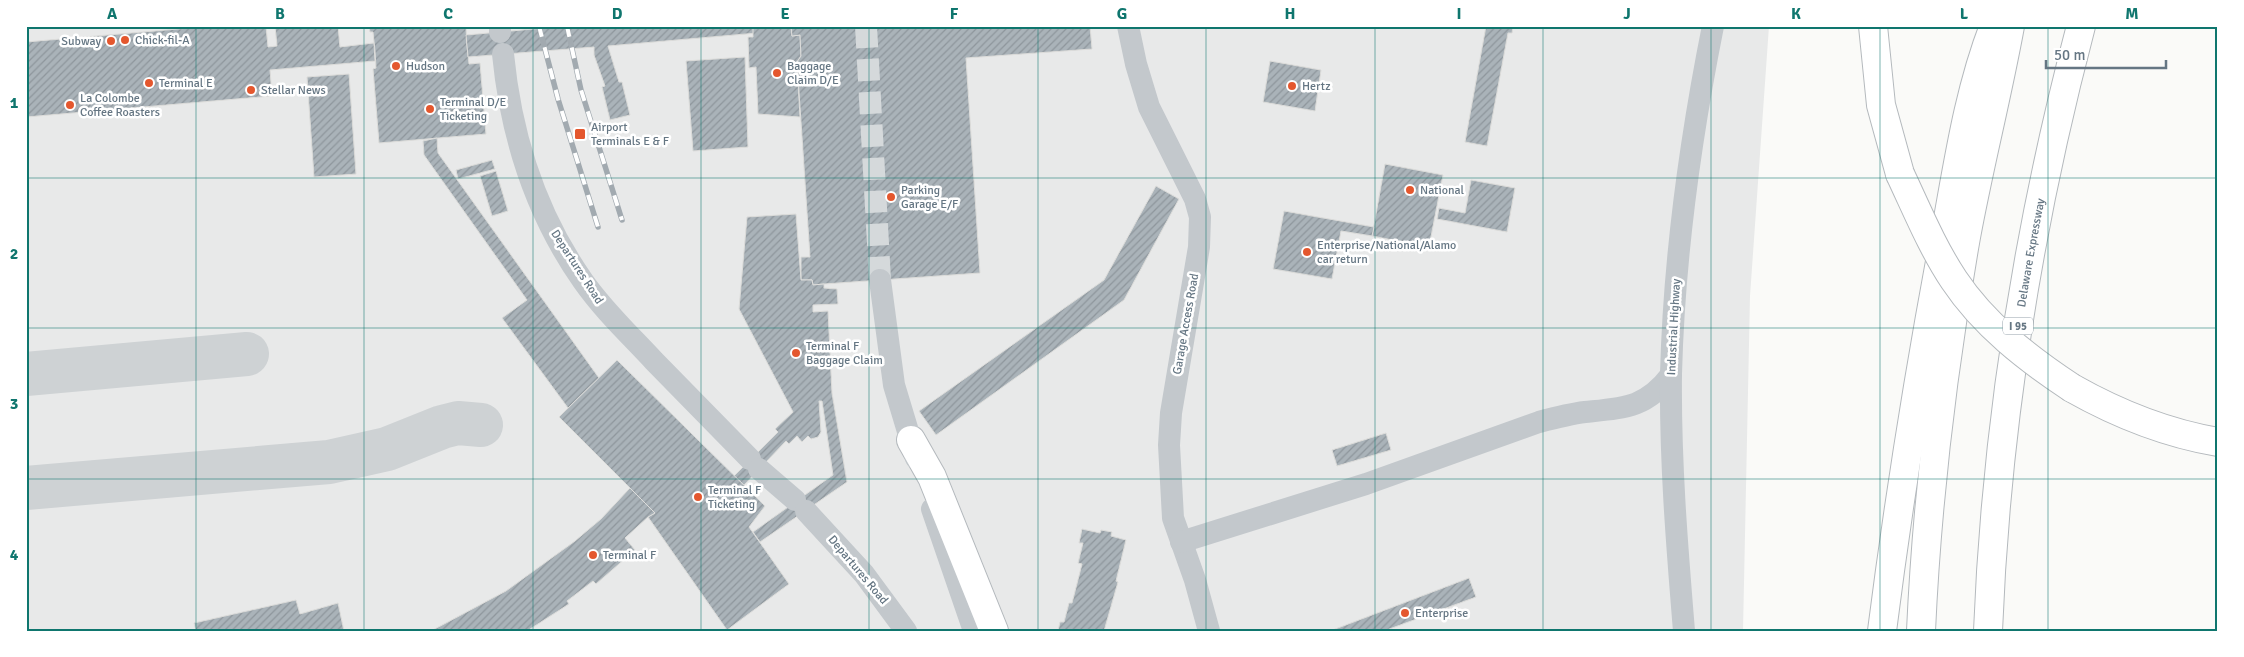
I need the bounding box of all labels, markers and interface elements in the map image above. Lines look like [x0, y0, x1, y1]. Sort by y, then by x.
text: A [107, 4, 118, 24]
text: B [275, 4, 285, 24]
text: C [443, 4, 453, 24]
text: D [612, 4, 623, 24]
text: E [780, 4, 790, 24]
text: F [950, 4, 959, 24]
text: G [1117, 4, 1127, 24]
text: H [1285, 4, 1295, 24]
text: I [1456, 4, 1462, 24]
text: J [1623, 4, 1631, 24]
text: K [1791, 4, 1801, 24]
text: L [1960, 4, 1969, 24]
text: M [2125, 4, 2139, 24]
place label: Chick-fil-A [135, 33, 190, 48]
place label: Subway [61, 34, 101, 49]
marker: Chick-fil-A [119, 34, 131, 46]
marker: Subway [105, 35, 117, 47]
scale bar [2046, 38, 2166, 70]
text: 50 m [2054, 46, 2085, 64]
place label: Hudson [406, 59, 445, 74]
place label: Baggage Claim D/E [787, 59, 839, 88]
marker: Hudson [390, 60, 402, 72]
marker: Baggage Claim D/E [771, 67, 783, 79]
place label: Terminal E [159, 76, 213, 91]
marker: Terminal E [143, 77, 155, 89]
place label: Hertz [1302, 79, 1331, 94]
marker: Hertz [1286, 80, 1298, 92]
place label: Stellar News [261, 83, 326, 98]
marker: Stellar News [245, 84, 257, 96]
place label: La Colombe Coffee Roasters [80, 91, 160, 120]
text: 1 [10, 93, 19, 113]
place label: Terminal D/E Ticketing [440, 95, 506, 124]
marker: La Colombe Coffee Roasters [64, 99, 76, 111]
marker: Terminal D/E Ticketing [424, 103, 436, 115]
place label: Airport Terminals E & F [591, 120, 669, 149]
marker: Airport Terminals E & F [573, 127, 587, 141]
place label: Parking Garage E/F [901, 183, 958, 212]
place label: National [1420, 183, 1465, 198]
marker: National [1404, 184, 1416, 196]
marker: Parking Garage E/F [885, 191, 897, 203]
street label: Delaware Expressway [2014, 197, 2048, 308]
street label: Departures Road [547, 227, 607, 307]
place label: Enterprise/National/Alamo car return [1317, 238, 1456, 267]
text: 2 [10, 244, 18, 264]
marker: Enterprise/National/Alamo car return [1301, 246, 1313, 258]
street label: Garage Access Road [1170, 272, 1202, 376]
street label: Industrial Highway [1664, 278, 1684, 376]
road number: I 95 [2003, 318, 2033, 334]
place label: Terminal F Baggage Claim [806, 339, 883, 368]
marker: Terminal F Baggage Claim [790, 347, 802, 359]
text: 3 [10, 394, 18, 414]
place label: Terminal F Ticketing [708, 483, 761, 512]
marker: Terminal F Ticketing [692, 491, 704, 503]
street label: Departures Road [825, 532, 891, 608]
text: 4 [10, 545, 19, 565]
place label: Terminal F [603, 548, 656, 563]
marker: Terminal F [587, 549, 599, 561]
place label: Enterprise [1415, 606, 1468, 621]
marker: Enterprise [1399, 607, 1411, 619]

